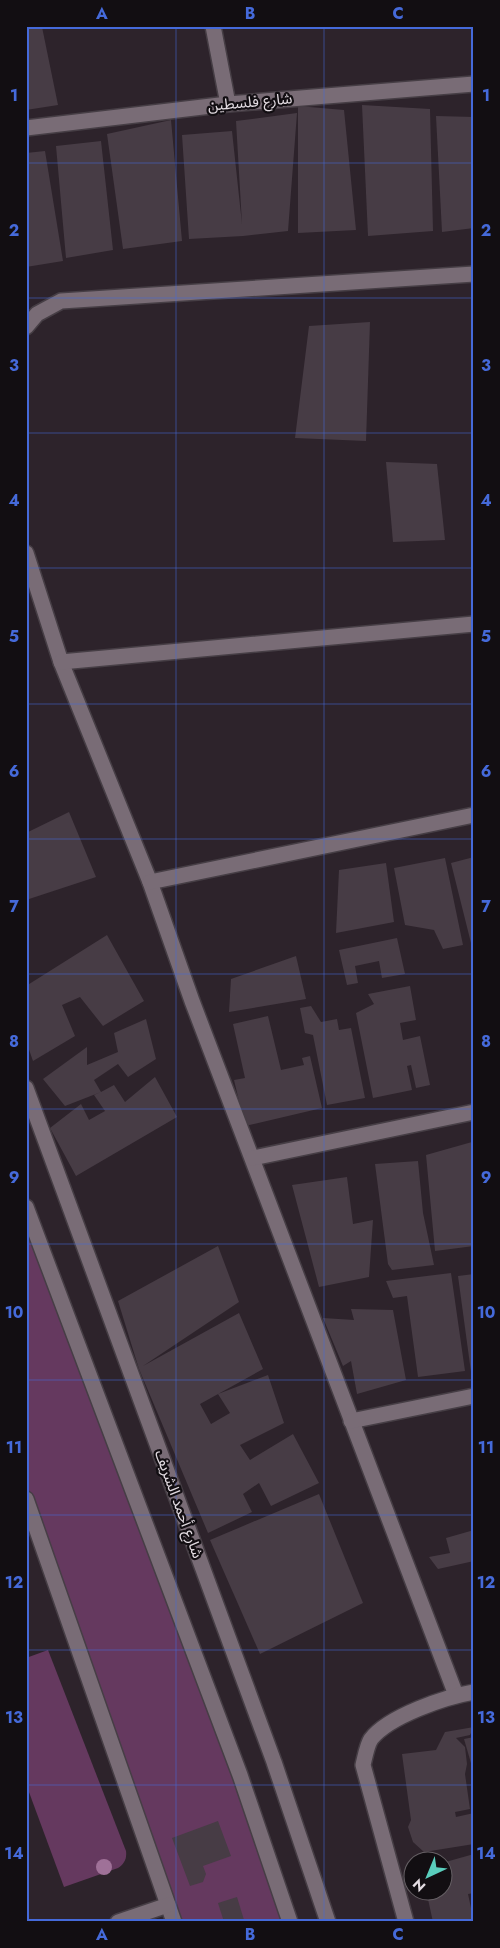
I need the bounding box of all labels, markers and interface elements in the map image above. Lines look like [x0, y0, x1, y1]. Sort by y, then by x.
text: A [95, 2, 108, 25]
text: B [245, 2, 255, 25]
text: C [392, 2, 404, 25]
text: 1 [10, 84, 18, 107]
text: 1 [482, 84, 490, 107]
street label: شارع فلسطين [207, 87, 294, 118]
text: 2 [9, 219, 19, 242]
text: 2 [481, 219, 491, 242]
text: 3 [9, 354, 19, 377]
text: 3 [481, 354, 491, 377]
text: 4 [8, 489, 20, 512]
text: 4 [480, 489, 492, 512]
text: 5 [9, 625, 19, 648]
text: 5 [481, 625, 491, 648]
text: 6 [9, 760, 19, 783]
text: 6 [481, 760, 491, 783]
text: 7 [9, 895, 19, 918]
text: 7 [481, 895, 491, 918]
text: 8 [9, 1030, 19, 1053]
text: 8 [481, 1030, 491, 1053]
text: 9 [9, 1166, 19, 1189]
text: 9 [481, 1166, 491, 1189]
text: 10 [5, 1301, 23, 1324]
text: 10 [477, 1301, 495, 1324]
text: 11 [6, 1436, 22, 1459]
text: 11 [478, 1436, 494, 1459]
street label: شارع أحمد الشريف [148, 1447, 209, 1562]
text: 12 [5, 1571, 23, 1594]
text: 12 [477, 1571, 495, 1594]
text: 13 [5, 1706, 23, 1729]
text: 13 [477, 1706, 495, 1729]
text: 14 [4, 1842, 24, 1865]
text: 14 [476, 1842, 496, 1865]
north arrow [402, 1850, 452, 1900]
text: N [408, 1874, 430, 1896]
text: A [95, 1923, 108, 1946]
text: B [245, 1923, 255, 1946]
text: C [392, 1923, 404, 1946]

